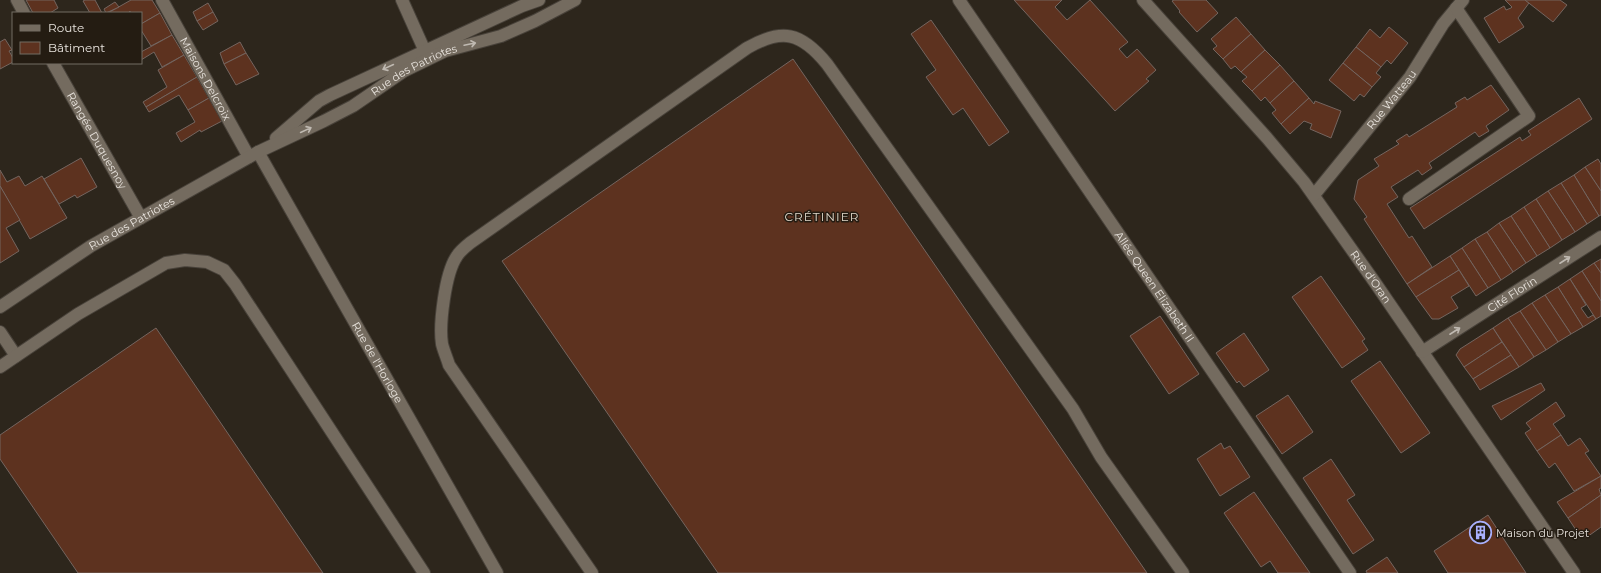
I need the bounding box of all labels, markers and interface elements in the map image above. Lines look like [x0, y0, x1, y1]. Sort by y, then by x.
legend [12, 12, 142, 64]
text: Route [48, 20, 84, 35]
street label: Maisons Delcroix [177, 35, 234, 123]
text: Bâtiment [48, 40, 105, 55]
one-way arrow [463, 40, 476, 48]
street label: Rue des Patriotes [368, 41, 459, 99]
one-way arrow [382, 64, 394, 71]
street label: Rue Watteau [1363, 67, 1420, 132]
street label: Rangée Duquesnoy [64, 89, 130, 191]
one-way arrow [299, 126, 311, 133]
street label: Rue des Patriotes [86, 193, 178, 253]
district label: CRÉTINIER [785, 209, 859, 224]
street label: Allée Queen Elizabeth II [1112, 228, 1197, 345]
street label: Rue d'Oran [1347, 248, 1394, 306]
one-way arrow [1559, 256, 1570, 265]
street label: Cité Florin [1485, 273, 1539, 315]
street label: Rue de l'Horloge [349, 319, 406, 406]
one-way arrow [1449, 327, 1460, 335]
building icon: Maison du Projet [1468, 520, 1494, 546]
place label: Maison du Projet [1496, 526, 1590, 540]

